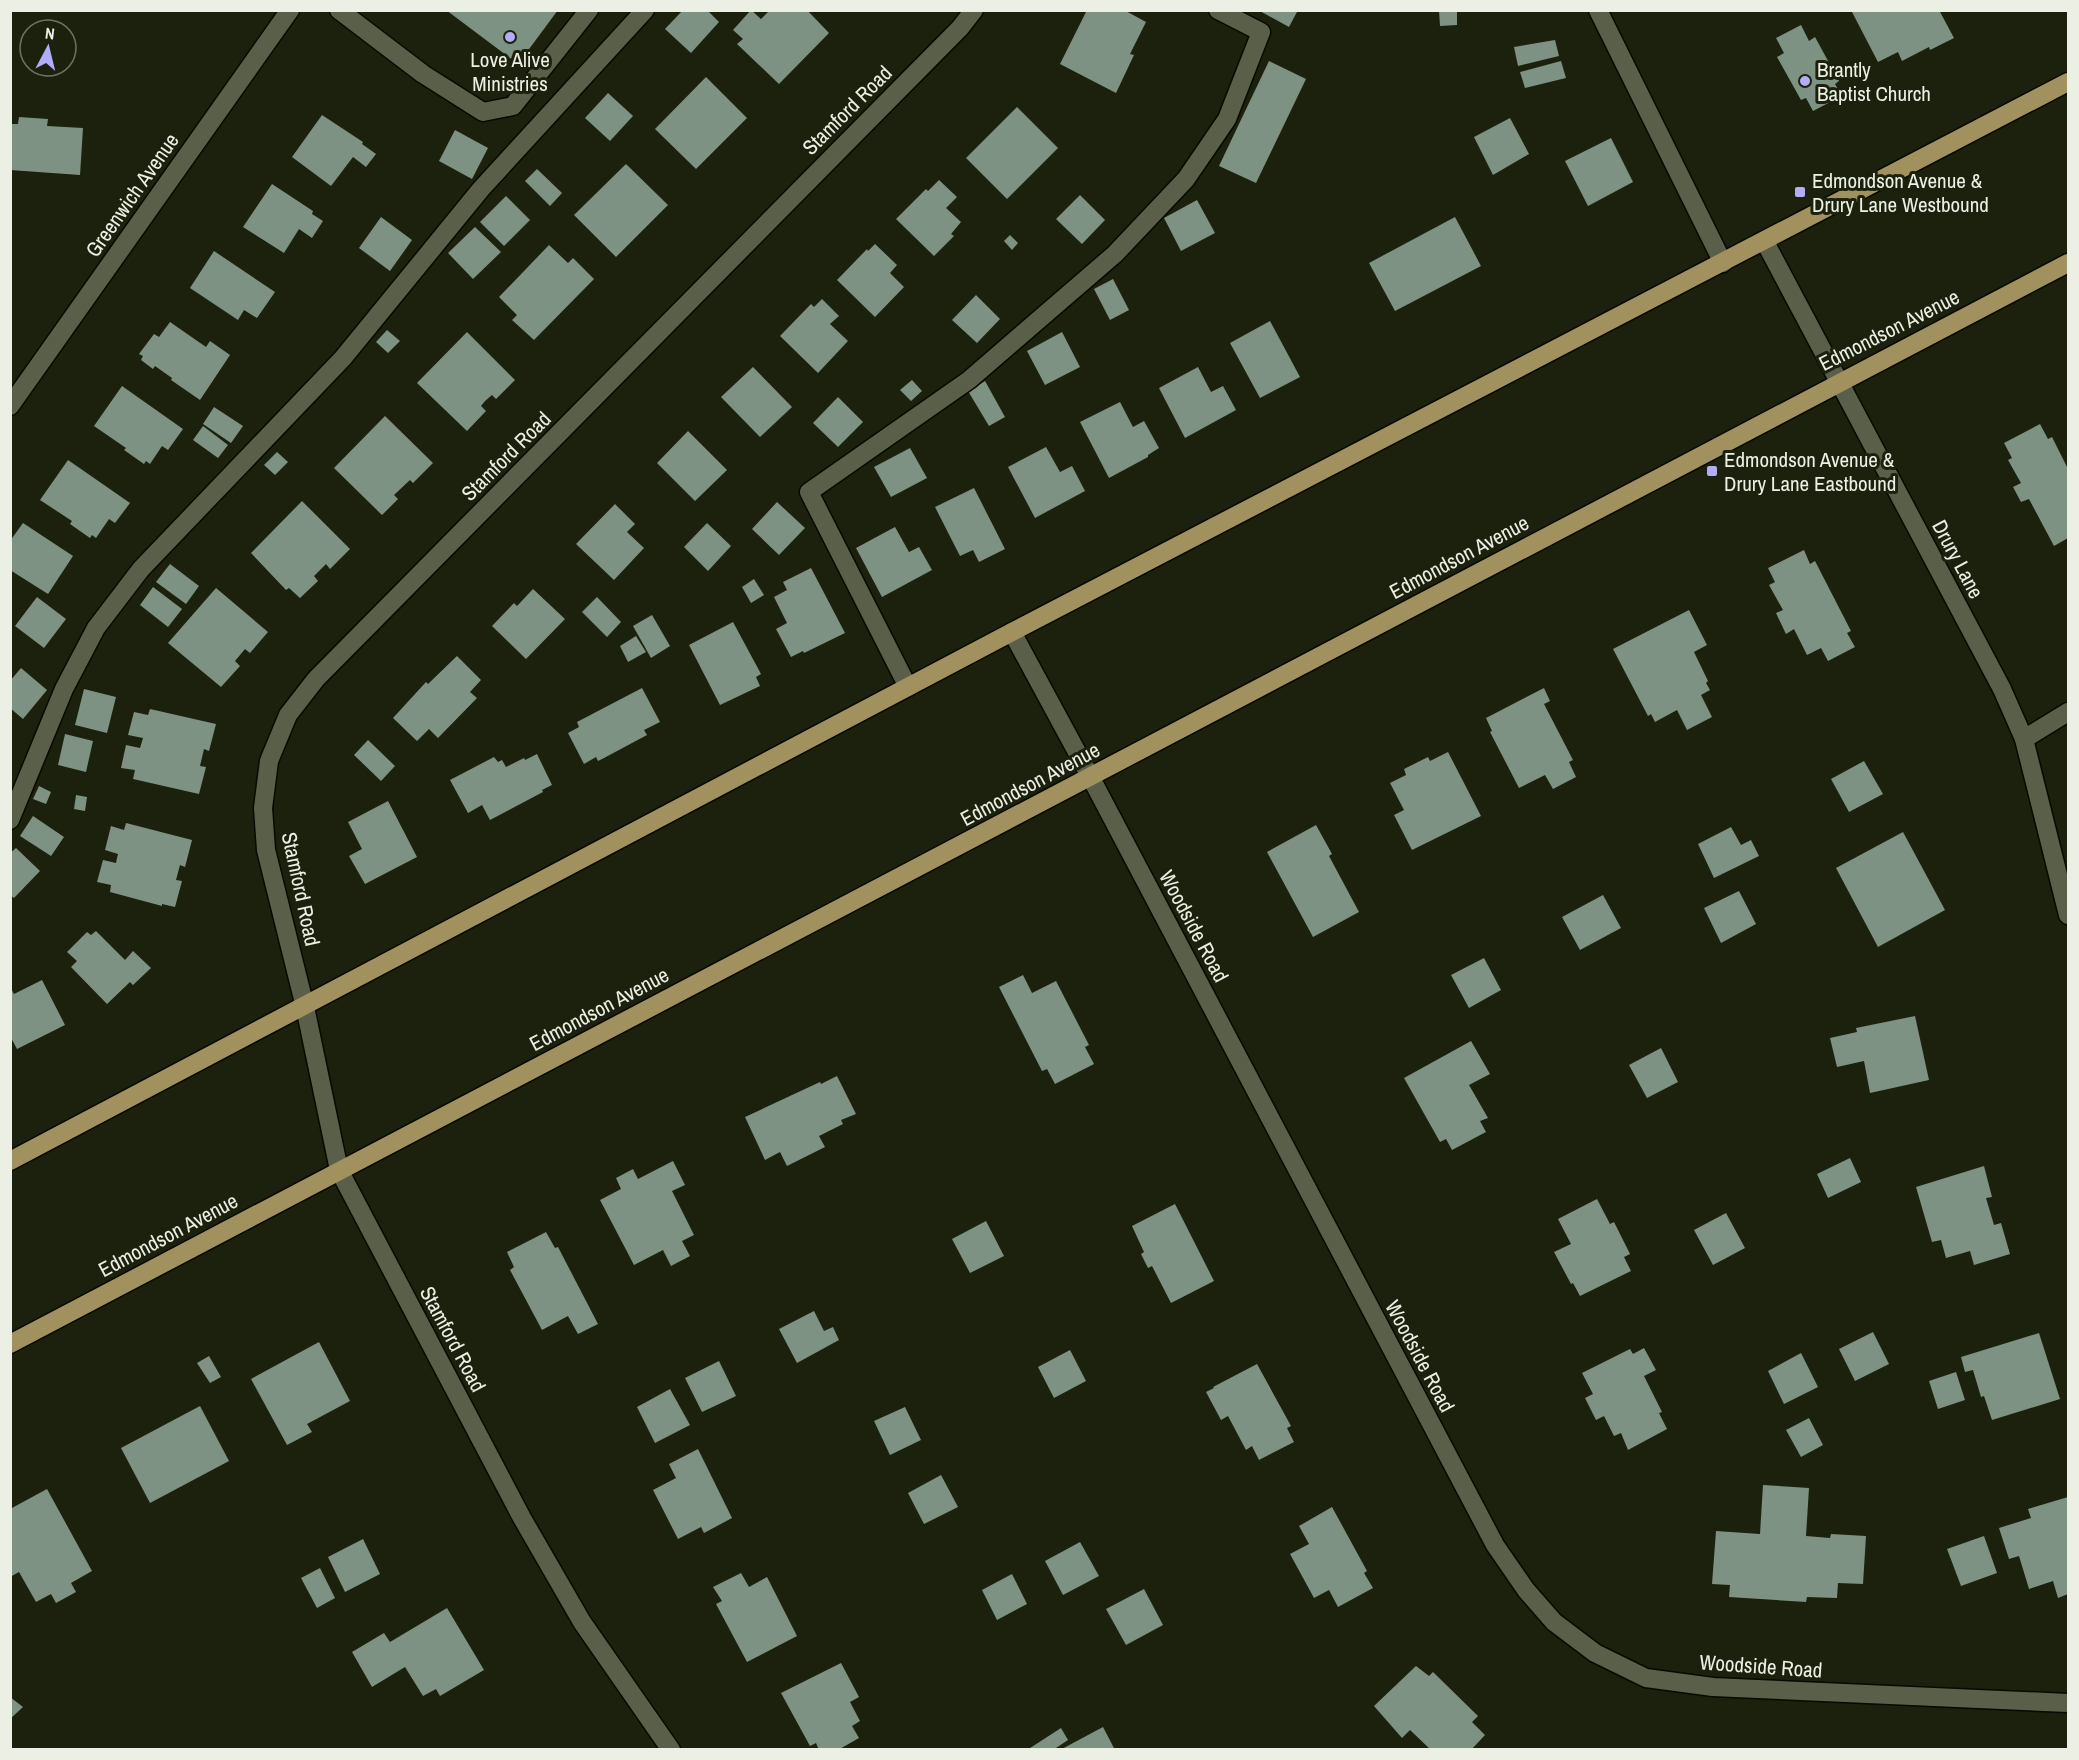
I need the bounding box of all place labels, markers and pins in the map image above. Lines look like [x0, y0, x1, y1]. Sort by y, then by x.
marker: Love Alive Ministries [503, 30, 517, 44]
place label: Love Alive Ministries [470, 45, 550, 98]
place label: Brantly Baptist Church [1817, 55, 1931, 108]
marker: Brantly Baptist Church [1798, 74, 1812, 88]
place label: Edmondson Avenue & Drury Lane Westbound [1812, 166, 1989, 219]
marker: Edmondson Avenue & Drury Lane Westbound [1793, 185, 1807, 199]
place label: Edmondson Avenue & Drury Lane Eastbound [1724, 445, 1896, 498]
marker: Edmondson Avenue & Drury Lane Eastbound [1705, 464, 1719, 478]

